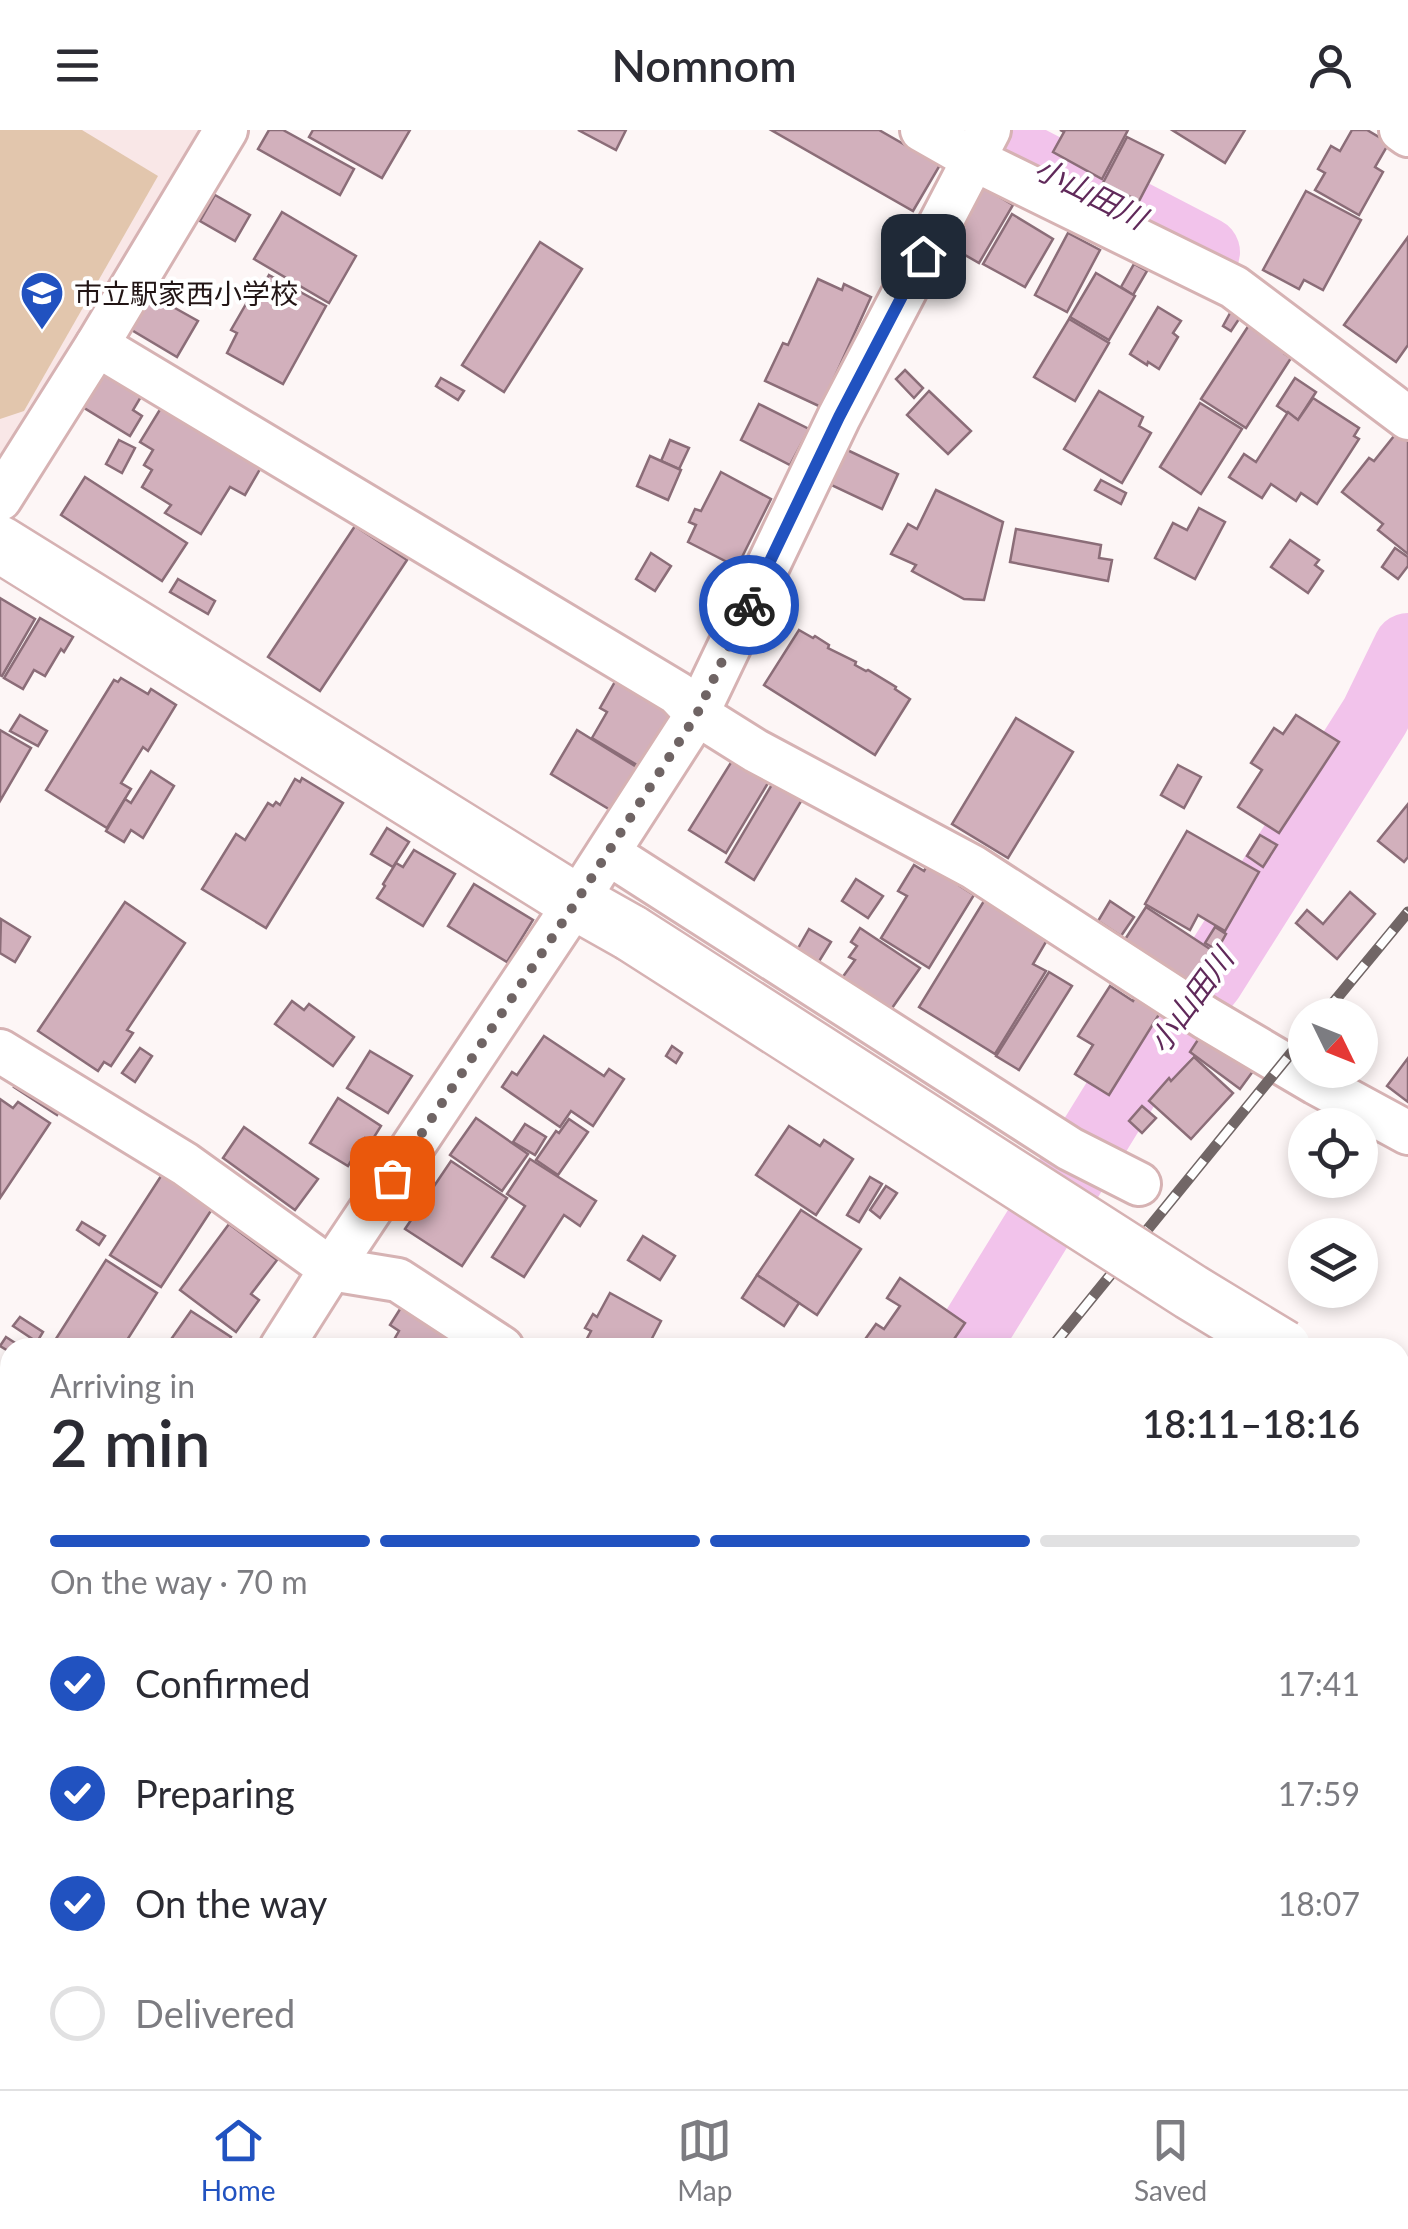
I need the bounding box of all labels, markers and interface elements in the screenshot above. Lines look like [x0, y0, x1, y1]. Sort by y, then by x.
icon: menu [50, 38, 105, 93]
text: Nomnom [611, 38, 797, 92]
icon: person [1303, 38, 1358, 93]
water label: 小山田川 [1029, 149, 1155, 237]
pin [881, 214, 966, 299]
icon: home [896, 229, 951, 284]
school or university icon: 市立駅家西小学校 [19, 270, 65, 331]
place label: 市立駅家西小学校 [74, 276, 298, 310]
courier [699, 555, 799, 655]
icon: bike [722, 578, 777, 633]
water label: 小山田川 [1140, 938, 1242, 1059]
north arrow [1288, 998, 1378, 1088]
map controls [1288, 998, 1378, 1308]
button: locate [1288, 1108, 1378, 1198]
pin [350, 1136, 435, 1221]
icon: bag [365, 1151, 420, 1206]
button: layers [1288, 1218, 1378, 1308]
text: Arriving in [50, 1366, 195, 1405]
text: 18:11–18:16 [1142, 1400, 1360, 1446]
text: 2 min [50, 1403, 210, 1481]
text: On the way · 70 m [50, 1562, 308, 1601]
icon: check [50, 1656, 105, 1711]
text: Confirmed [135, 1660, 311, 1706]
text: 17:41 [1278, 1664, 1360, 1703]
icon: check [50, 1766, 105, 1821]
text: Preparing [135, 1770, 295, 1816]
text: 17:59 [1278, 1774, 1360, 1813]
icon: check [50, 1876, 105, 1931]
text: On the way [135, 1880, 327, 1926]
text: 18:07 [1278, 1884, 1360, 1923]
text: Delivered [135, 1990, 295, 2036]
tab: Home [201, 2113, 275, 2207]
tab: Map [677, 2113, 732, 2207]
tab: Saved [1134, 2113, 1207, 2207]

